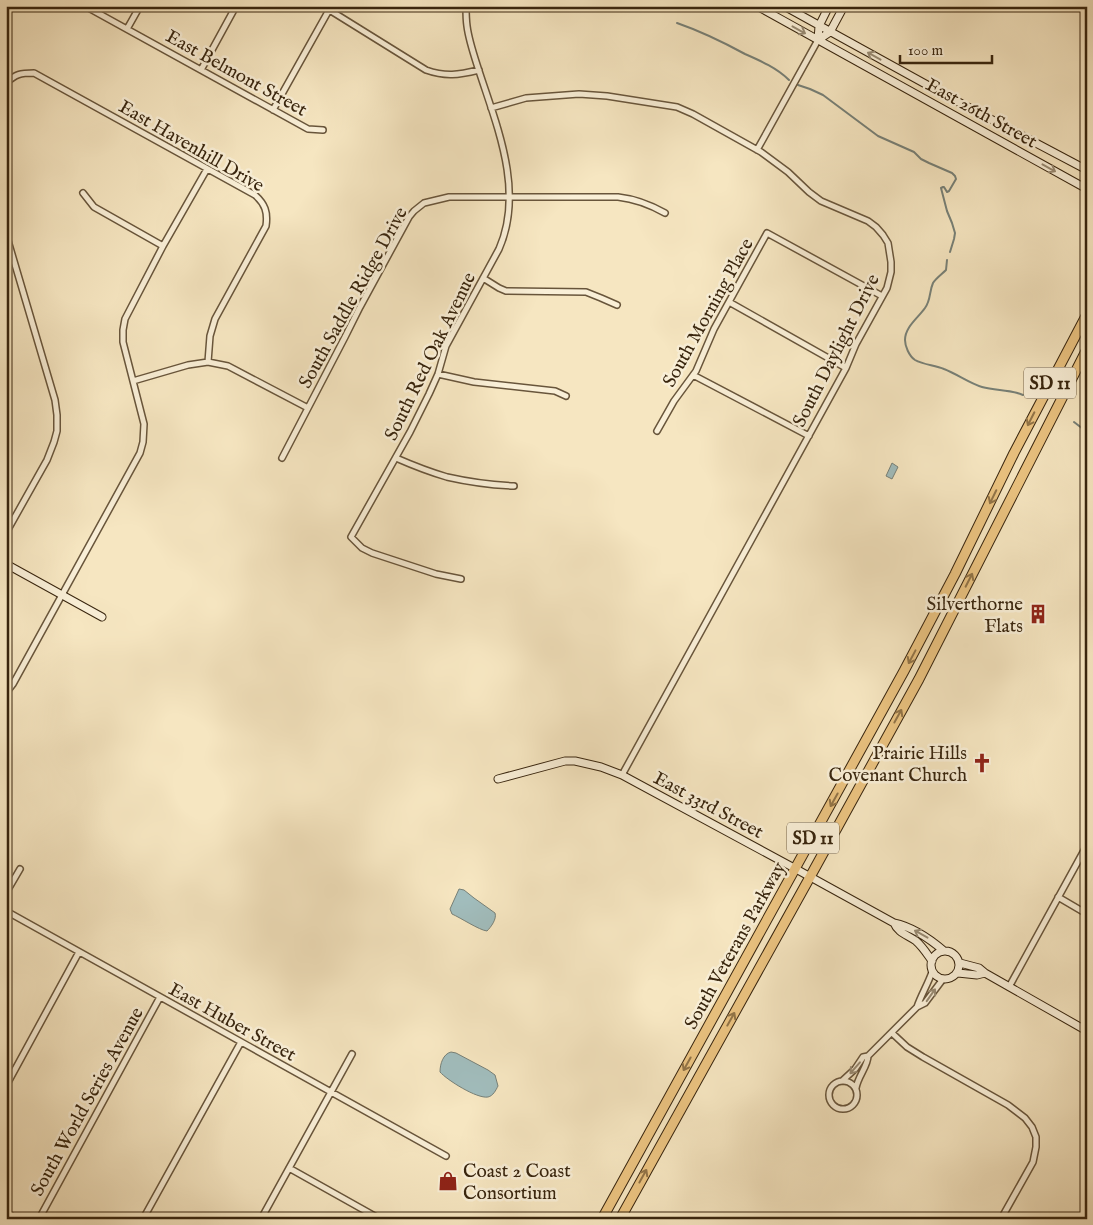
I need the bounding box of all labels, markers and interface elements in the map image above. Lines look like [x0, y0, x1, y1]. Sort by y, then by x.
street label: East Belmont Street [161, 25, 311, 123]
one-way arrow [792, 25, 806, 35]
scale bar [900, 32, 993, 64]
text: 100 m [908, 41, 944, 60]
one-way arrow [867, 51, 882, 60]
street label: East 26th Street [921, 73, 1041, 154]
street label: East Havenhill Drive [114, 95, 268, 198]
one-way arrow [1041, 163, 1056, 173]
street label: South Saddle Ridge Drive [294, 203, 414, 393]
street label: South Morning Place [658, 234, 760, 392]
street label: South Red Oak Avenue [380, 269, 482, 445]
street label: South Daylight Drive [788, 270, 886, 431]
road number: SD 11 [1024, 368, 1076, 398]
one-way arrow [1026, 411, 1035, 426]
one-way arrow [988, 489, 997, 504]
one-way arrow [965, 573, 975, 588]
place label: Silverthorne Flats [927, 593, 1023, 639]
building icon: Silverthorne Flats [1027, 603, 1049, 625]
one-way arrow [906, 649, 916, 664]
one-way arrow [894, 709, 904, 723]
place label: Prairie Hills Covenant Church [829, 742, 967, 788]
church icon: Prairie Hills Covenant Church [971, 752, 993, 774]
street label: East 33rd Street [649, 767, 768, 845]
one-way arrow [829, 792, 838, 807]
road number: SD 11 [787, 822, 839, 854]
street label: South Veterans Parkway [680, 857, 792, 1034]
one-way arrow [914, 929, 928, 939]
street label: East Huber Street [164, 978, 300, 1068]
one-way arrow [926, 988, 936, 1002]
street label: South World Series Avenue [26, 1003, 150, 1201]
one-way arrow [726, 1012, 736, 1026]
one-way arrow [682, 1057, 692, 1072]
one-way arrow [849, 1061, 860, 1074]
place label: Coast 2 Coast Consortium [463, 1160, 571, 1206]
one-way arrow [639, 1169, 648, 1184]
shop icon: Coast 2 Coast Consortium [437, 1170, 459, 1192]

